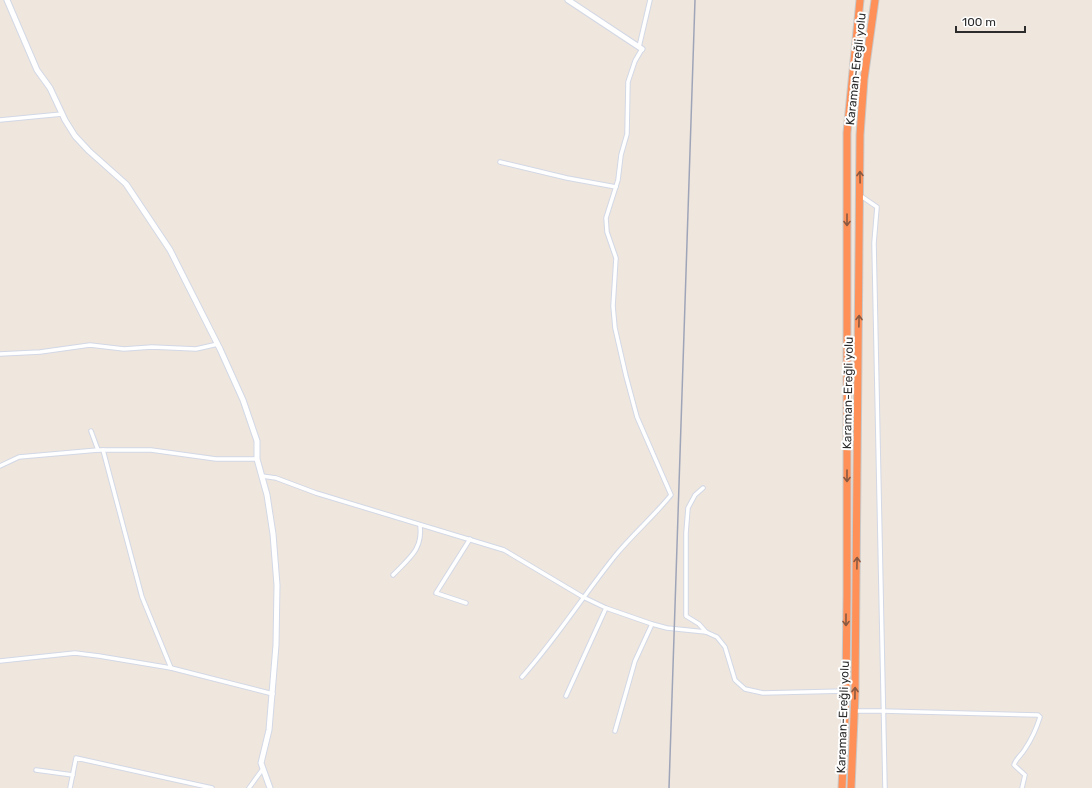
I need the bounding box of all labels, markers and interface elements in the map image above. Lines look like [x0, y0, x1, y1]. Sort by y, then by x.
scale bar [956, 8, 1025, 34]
street label: Karaman-Ereğli yolu [843, 12, 869, 126]
text: 100 m [962, 15, 996, 29]
one-way arrow [856, 171, 864, 184]
one-way arrow [843, 213, 851, 226]
one-way arrow [855, 315, 863, 328]
street label: Karaman-Ereğli yolu [840, 337, 856, 449]
one-way arrow [843, 469, 851, 482]
one-way arrow [853, 557, 861, 570]
one-way arrow [842, 613, 850, 626]
street label: Karaman-Ereğli yolu [834, 660, 852, 774]
one-way arrow [851, 687, 859, 700]

